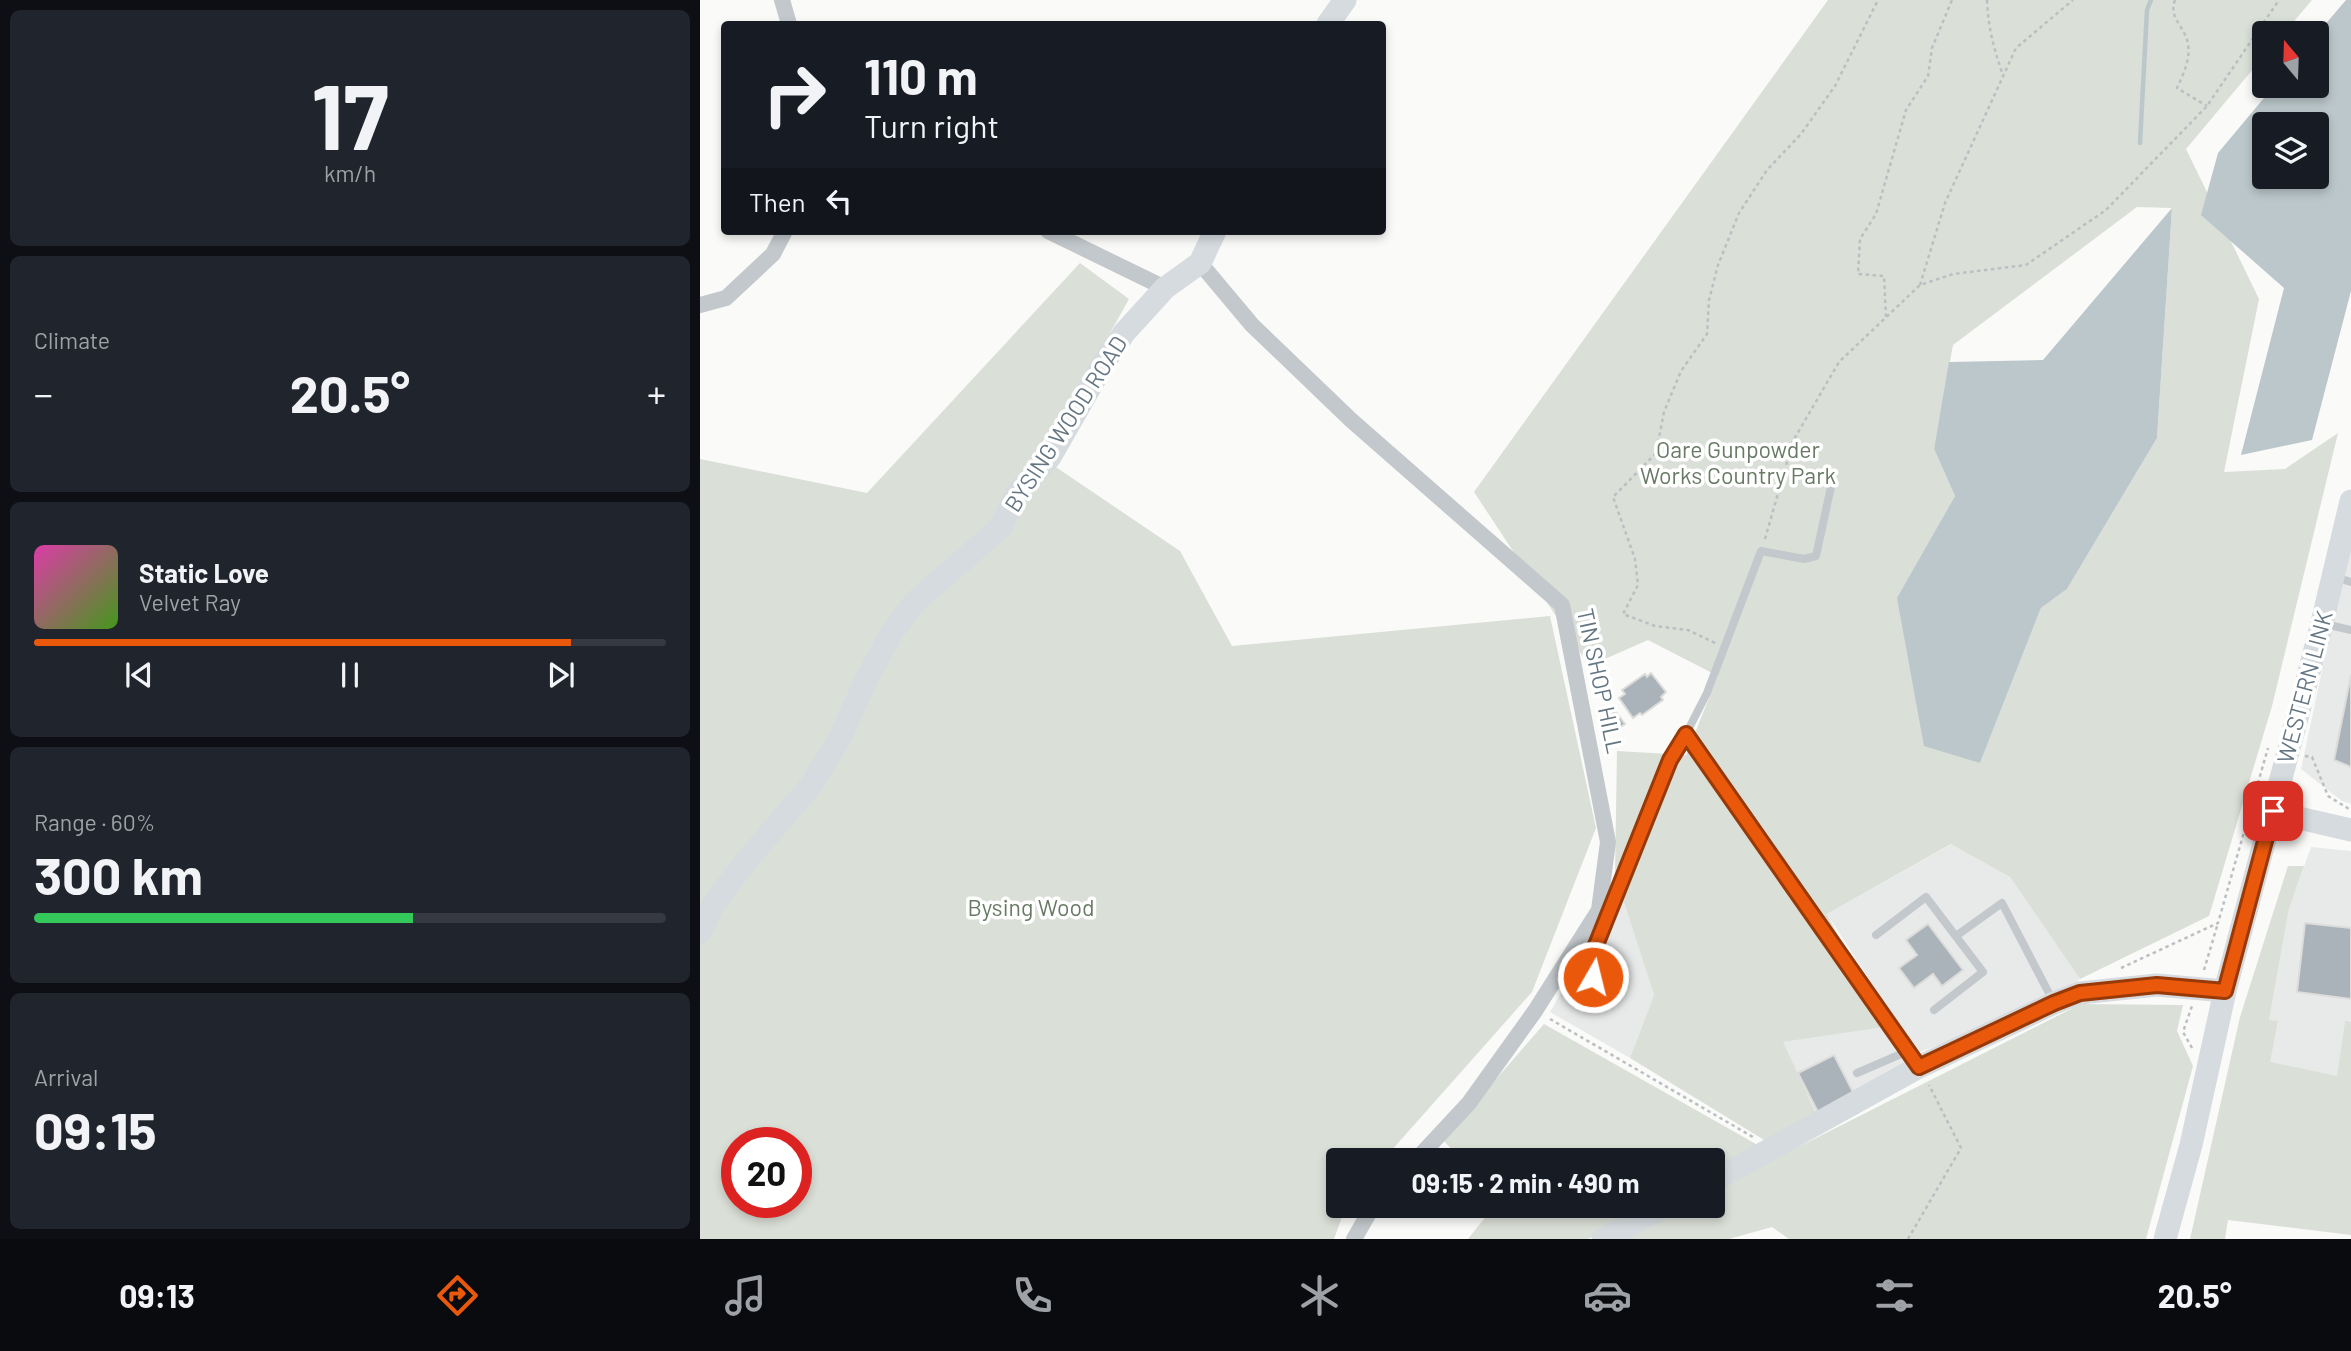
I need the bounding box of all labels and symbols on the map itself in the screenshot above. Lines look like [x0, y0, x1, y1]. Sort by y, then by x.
north arrow [2252, 21, 2329, 98]
street label: BYSING WOOD ROAD [998, 330, 1132, 517]
park label: Oare Gunpowder Works Country Park [1640, 435, 1836, 489]
street label: TIN SHOP HILL [1572, 606, 1630, 756]
street label: WESTERN LINK [2270, 607, 2338, 766]
pin [2243, 781, 2303, 841]
park label: Bysing Wood [967, 893, 1095, 921]
position arrow [1556, 940, 1630, 1014]
speed limit sign: 20 [721, 1127, 812, 1218]

